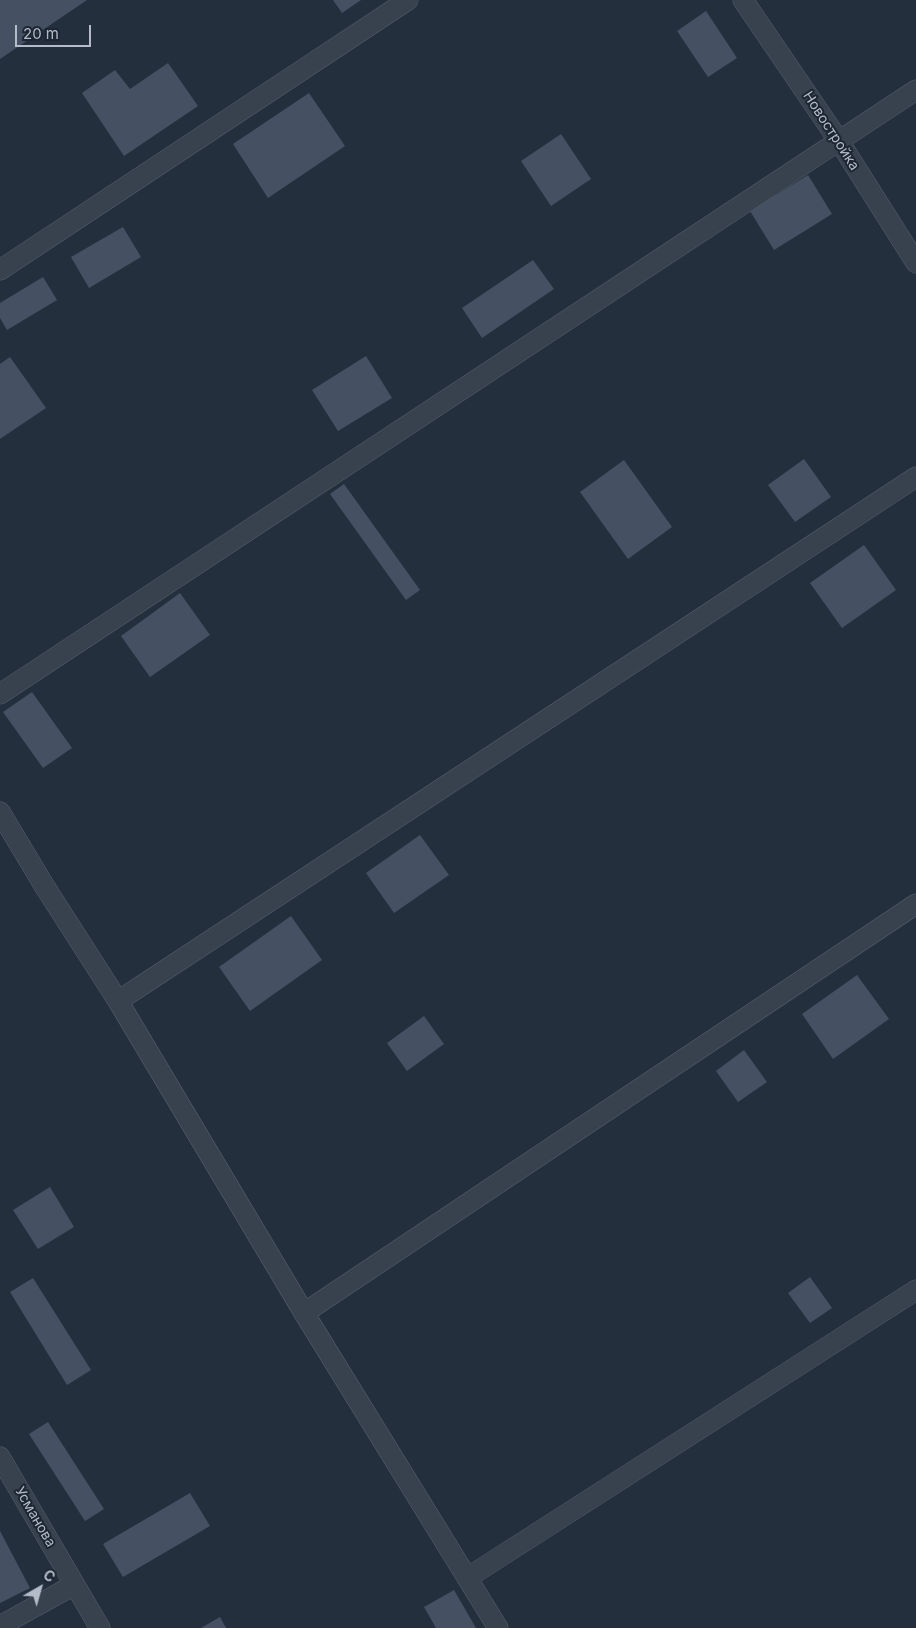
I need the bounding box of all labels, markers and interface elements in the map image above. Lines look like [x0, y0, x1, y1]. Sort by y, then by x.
scale bar [18, 15, 94, 47]
text: 20 m [23, 24, 59, 43]
street label: Новостройка [799, 88, 863, 174]
street label: Усманова [11, 1484, 59, 1550]
north arrow [15, 1563, 65, 1613]
text: С [40, 1566, 59, 1586]

